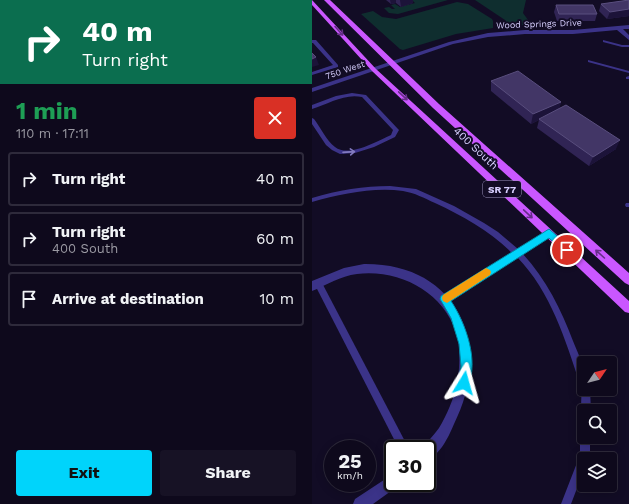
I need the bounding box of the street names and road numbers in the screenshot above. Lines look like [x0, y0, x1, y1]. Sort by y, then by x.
street label: Wood Springs Drive [496, 18, 582, 30]
street label: 750 West [324, 59, 366, 81]
street label: 400 South [451, 125, 501, 172]
road number: SR 77 [483, 181, 521, 197]

